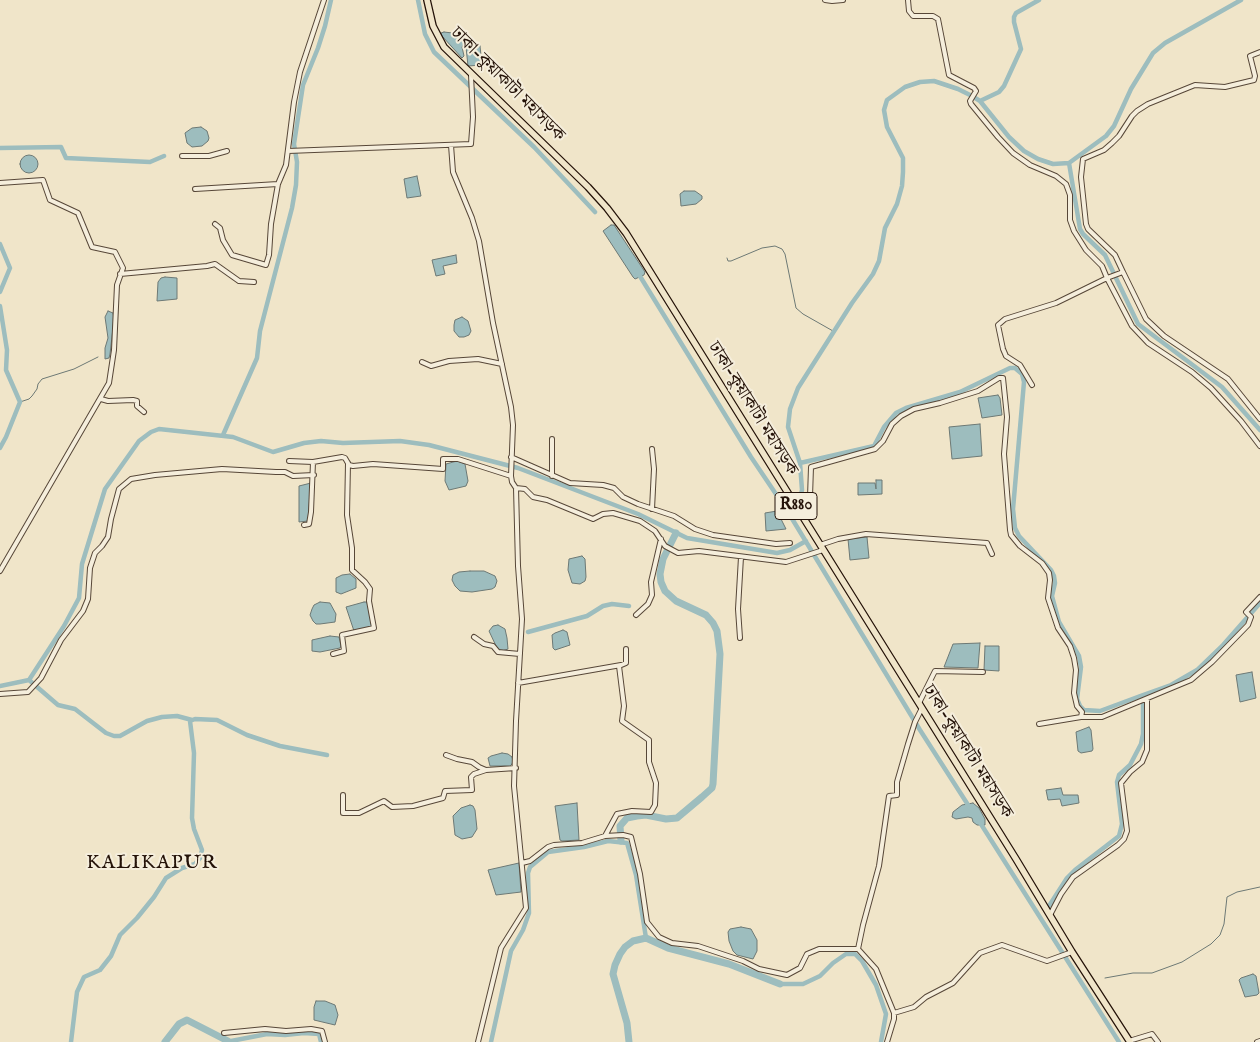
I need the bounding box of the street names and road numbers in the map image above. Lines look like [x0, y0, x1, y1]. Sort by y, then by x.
street label: ঢাকা-কুয়াকাটা মহাসড়ক [445, 23, 569, 147]
street label: ঢাকা-কুয়াকাটা মহাসড়ক [702, 338, 802, 480]
road number: R880 [775, 492, 817, 520]
street label: ঢাকা-কুয়াকাটা মহাসড়ক [917, 681, 1017, 823]

